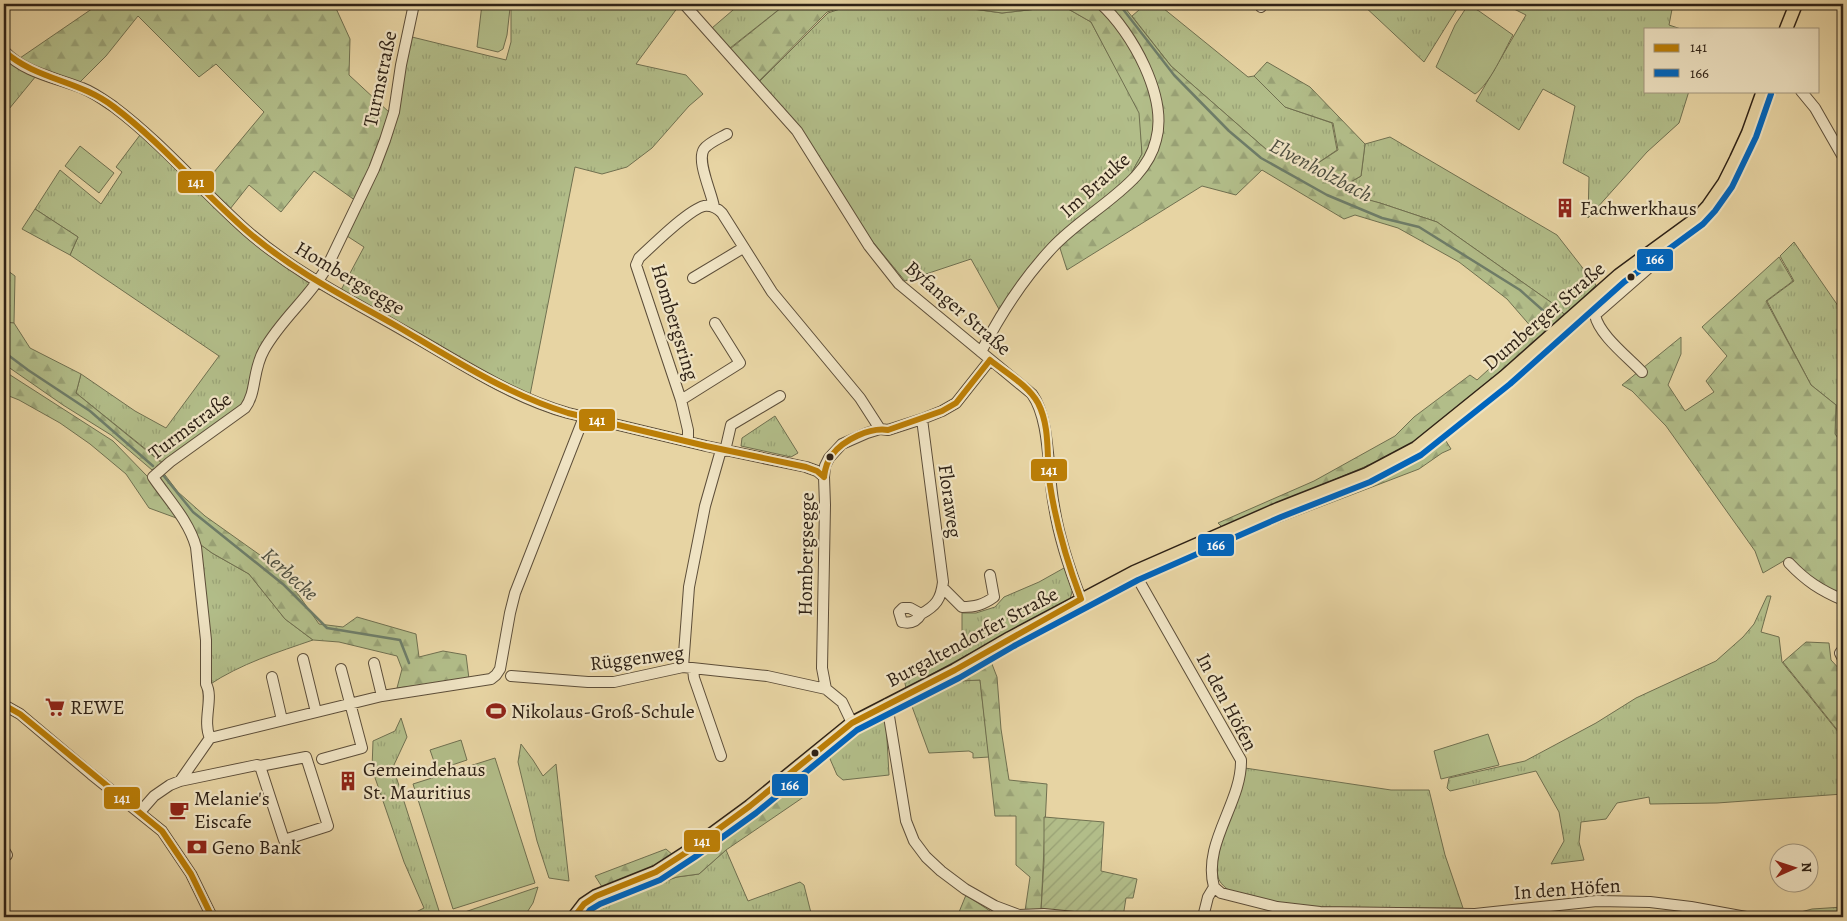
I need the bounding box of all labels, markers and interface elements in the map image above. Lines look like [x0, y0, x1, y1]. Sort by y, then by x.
street label: Turmstraße [357, 28, 403, 130]
legend [1644, 28, 1820, 92]
text: 141 [1690, 37, 1707, 57]
text: 166 [1690, 63, 1709, 83]
water label: Elvenholzbach [1265, 131, 1377, 209]
street label: Im Brauke [1054, 146, 1136, 224]
line badge: 141 [177, 170, 215, 194]
text: 141 [188, 173, 204, 192]
place label: Fachwerkhaus [1580, 195, 1697, 222]
building icon: Fachwerkhaus [1554, 197, 1576, 219]
street label: Hombergsegge [290, 235, 410, 321]
line badge: 166 [1636, 248, 1674, 272]
text: 166 [1646, 250, 1665, 269]
street label: Byfanger Straße [899, 254, 1017, 362]
street label: Dumberger Straße [1477, 255, 1611, 377]
street label: Hombergsring [644, 260, 706, 384]
unlabelled marker [1626, 272, 1636, 282]
street label: Turmstraße [143, 386, 237, 466]
line badge: 141 [578, 408, 616, 432]
text: 141 [589, 411, 605, 430]
unlabelled marker [825, 452, 835, 462]
line badge: 141 [1030, 458, 1068, 482]
text: 141 [1041, 461, 1057, 480]
street label: Floraweg [931, 462, 969, 540]
street label: Hombergsegge [791, 492, 821, 616]
line badge: 166 [1197, 533, 1235, 557]
text: 166 [1207, 536, 1226, 555]
water label: Kerbecke [256, 541, 325, 607]
street label: Burgaltendorfer Straße [881, 580, 1063, 694]
street label: Rüggenweg [588, 639, 686, 677]
street label: In den Höfen [1190, 648, 1264, 756]
place label: REWE [70, 694, 125, 721]
supermarket icon: REWE [44, 696, 66, 718]
place label: Nikolaus-Groß-Schule [511, 698, 695, 725]
sports icon: Nikolaus-Groß-Schule [485, 700, 507, 722]
unlabelled marker [810, 748, 820, 758]
place label: Gemeindehaus St. Mauritius [363, 756, 486, 806]
building icon: Gemeindehaus St. Mauritius [337, 770, 359, 792]
line badge: 166 [771, 773, 809, 797]
text: 166 [781, 776, 800, 795]
place label: Melanie's Eiscafe [194, 785, 270, 835]
line badge: 141 [103, 786, 141, 810]
text: 141 [114, 789, 130, 808]
cafe icon: Melanie's Eiscafe [168, 799, 190, 821]
line badge: 141 [683, 829, 721, 853]
text: 141 [694, 832, 710, 851]
place label: Geno Bank [212, 834, 301, 861]
bank icon: Geno Bank [186, 836, 208, 858]
north arrow [1770, 844, 1820, 894]
text: N [1797, 862, 1816, 873]
street label: In den Höfen [1513, 872, 1622, 906]

